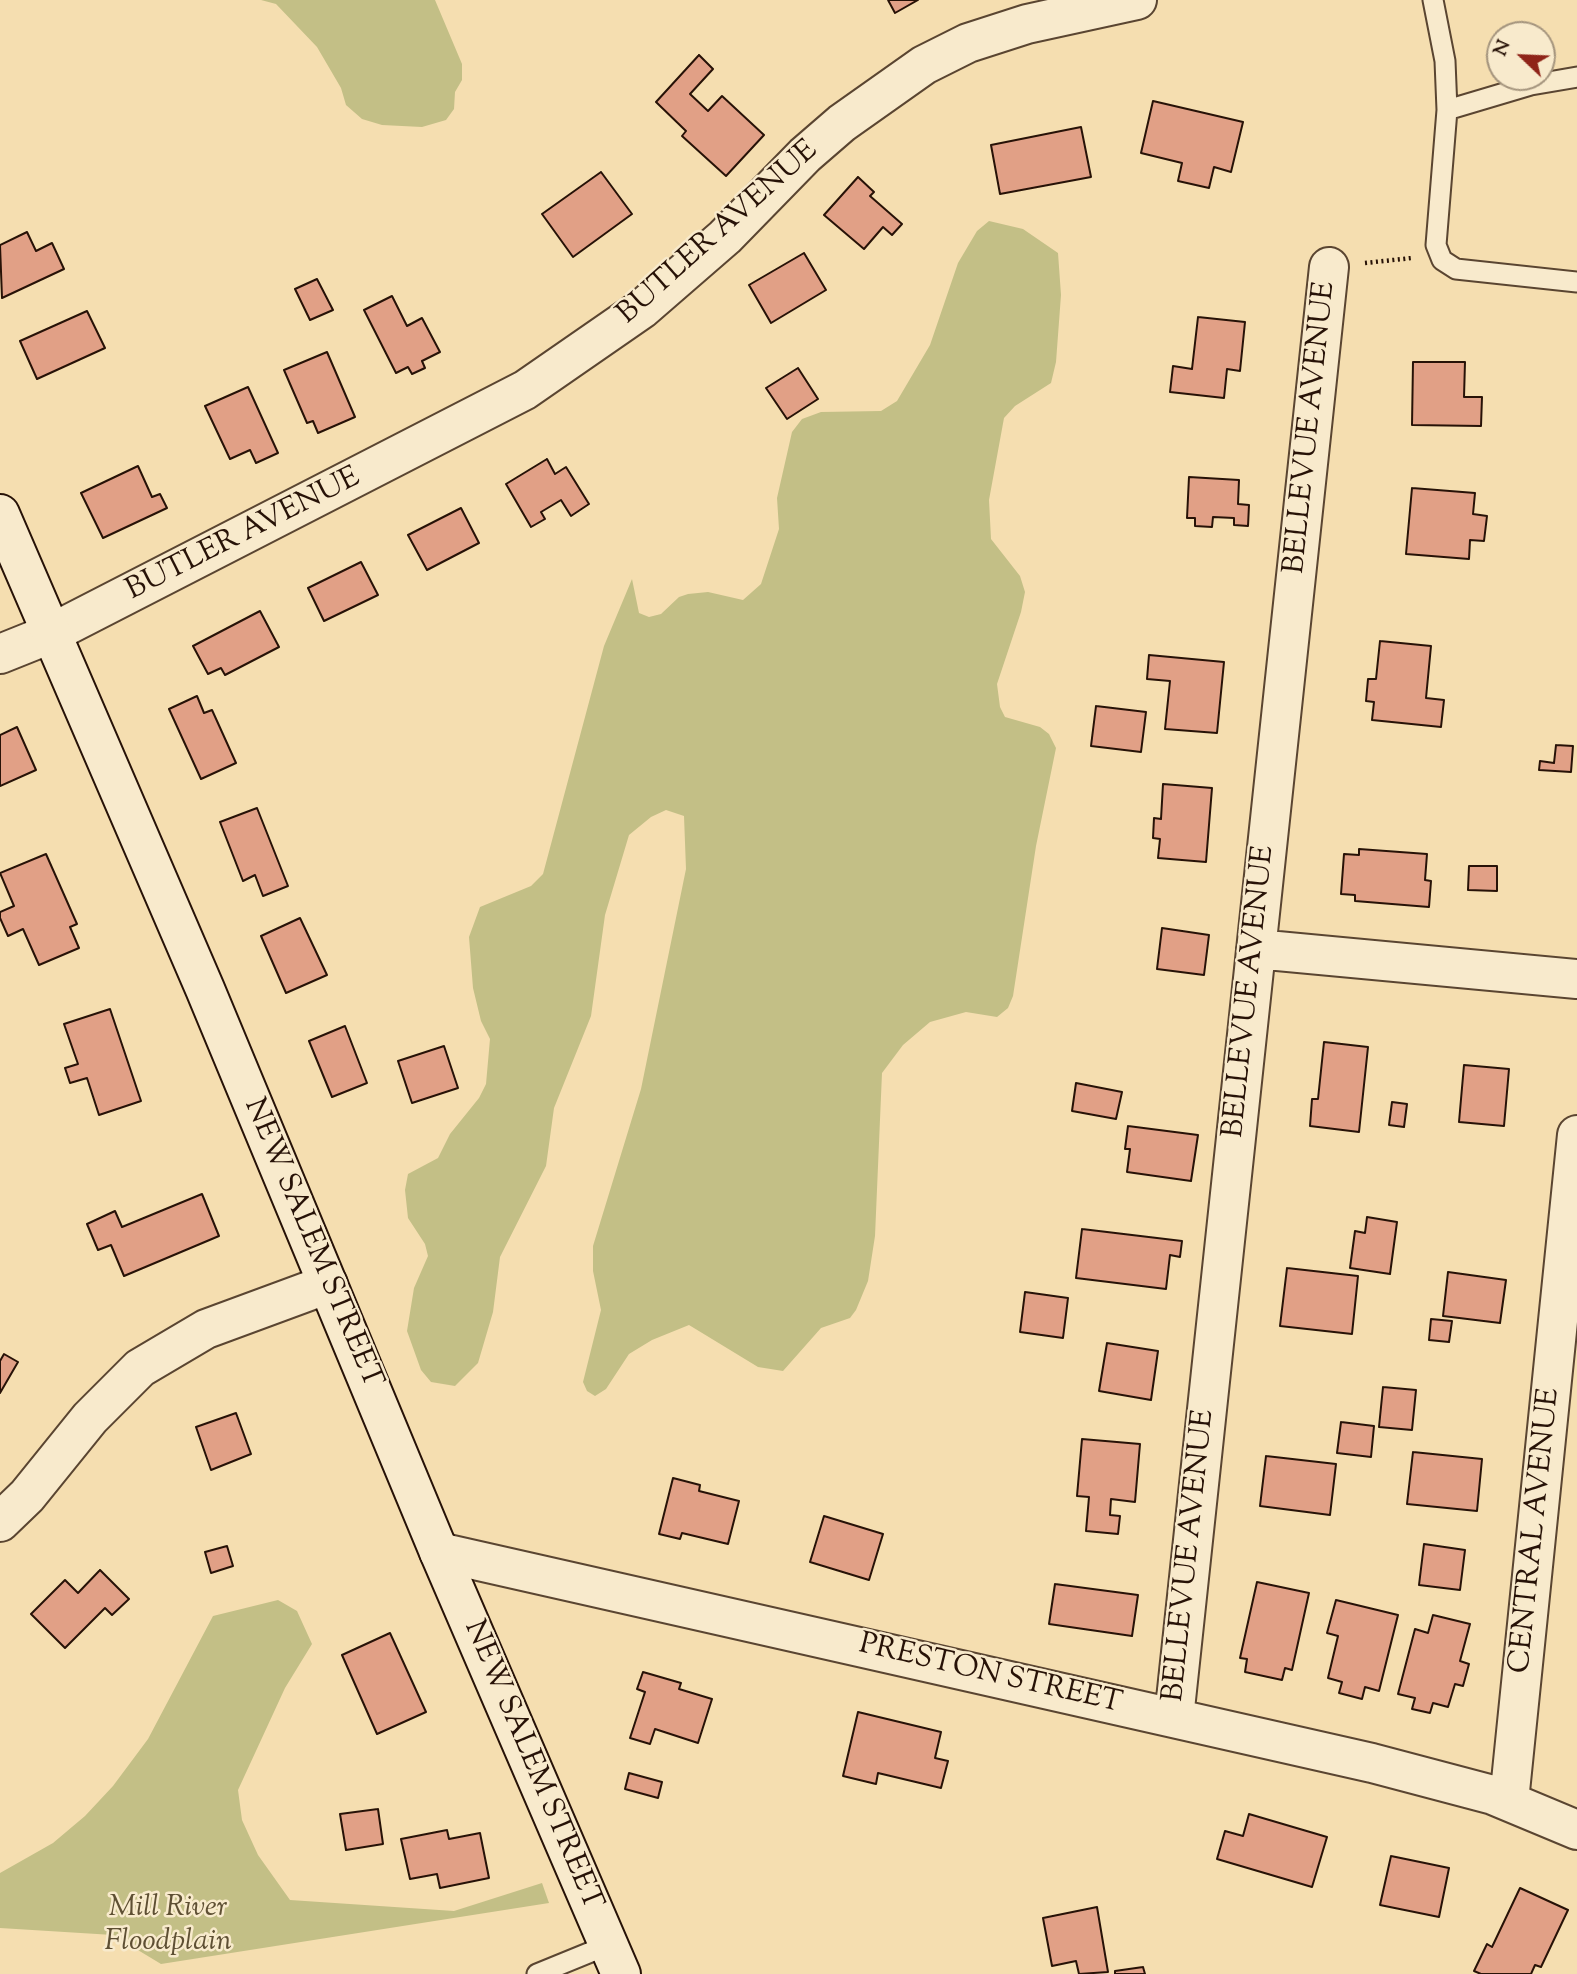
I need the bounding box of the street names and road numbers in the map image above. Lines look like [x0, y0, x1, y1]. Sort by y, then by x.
street label: BUTLER AVENUE [611, 134, 827, 334]
street label: BELLEVUE AVENUE [1279, 280, 1345, 576]
street label: BUTLER AVENUE [121, 461, 367, 611]
street label: BELLEVUE AVENUE [1218, 844, 1284, 1140]
street label: NEW SALEM STREET [234, 1094, 388, 1394]
street label: CENTRAL AVENUE [1504, 1387, 1570, 1675]
street label: BELLEVUE AVENUE [1158, 1408, 1224, 1704]
street label: NEW SALEM STREET [454, 1616, 608, 1916]
street label: PRESTON STREET [855, 1628, 1125, 1724]

